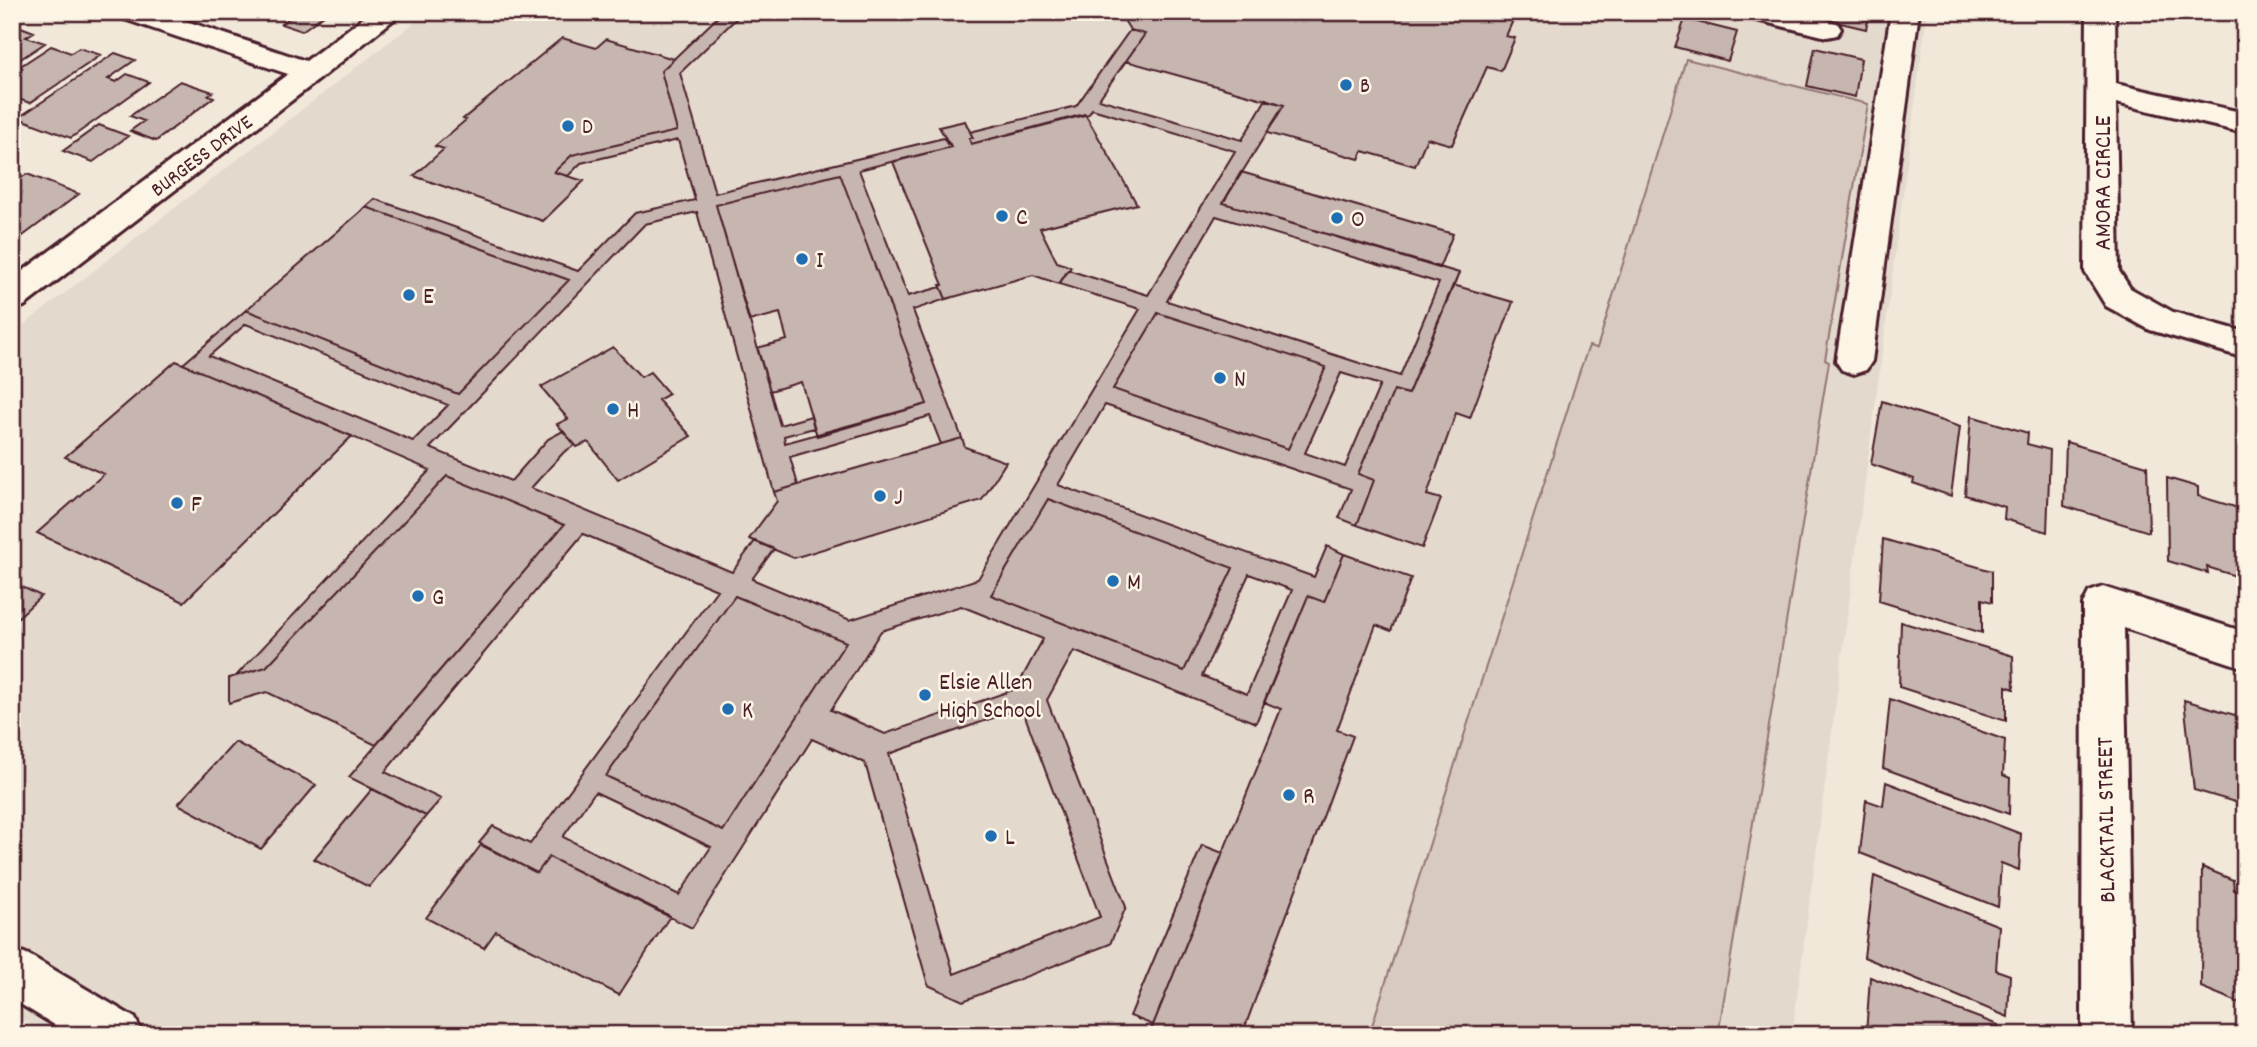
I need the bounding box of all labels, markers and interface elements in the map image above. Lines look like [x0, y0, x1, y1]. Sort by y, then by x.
place label: B [1360, 73, 1370, 103]
marker: B [1338, 77, 1354, 93]
street label: BURGESS DRIVE [145, 109, 261, 206]
place label: D [582, 114, 593, 144]
street label: AMORA CIRCLE [2088, 116, 2122, 250]
marker: D [560, 118, 576, 134]
place label: C [1016, 202, 1028, 236]
place label: O [1351, 204, 1365, 238]
marker: C [994, 208, 1010, 224]
marker: O [1329, 210, 1345, 226]
place label: I [816, 245, 824, 279]
marker: I [794, 251, 810, 267]
place label: E [423, 281, 434, 315]
marker: E [401, 287, 417, 303]
place label: N [1234, 364, 1246, 398]
marker: N [1212, 370, 1228, 386]
place label: H [627, 395, 639, 429]
marker: H [605, 401, 621, 417]
place label: J [894, 482, 903, 516]
marker: J [872, 488, 888, 504]
place label: F [191, 489, 202, 523]
marker: F [169, 495, 185, 511]
place label: M [1127, 567, 1141, 601]
marker: M [1105, 573, 1121, 589]
place label: G [432, 582, 444, 616]
marker: G [410, 588, 426, 604]
place label: Elsie Allen High School [939, 667, 1041, 729]
marker: Elsie Allen High School [917, 687, 933, 703]
place label: K [742, 695, 753, 729]
marker: K [720, 701, 736, 717]
street label: BLACKTAIL STREET [2090, 736, 2126, 903]
place label: R [1303, 781, 1315, 815]
marker: R [1281, 787, 1297, 803]
place label: L [1005, 822, 1015, 856]
marker: L [983, 828, 999, 844]

